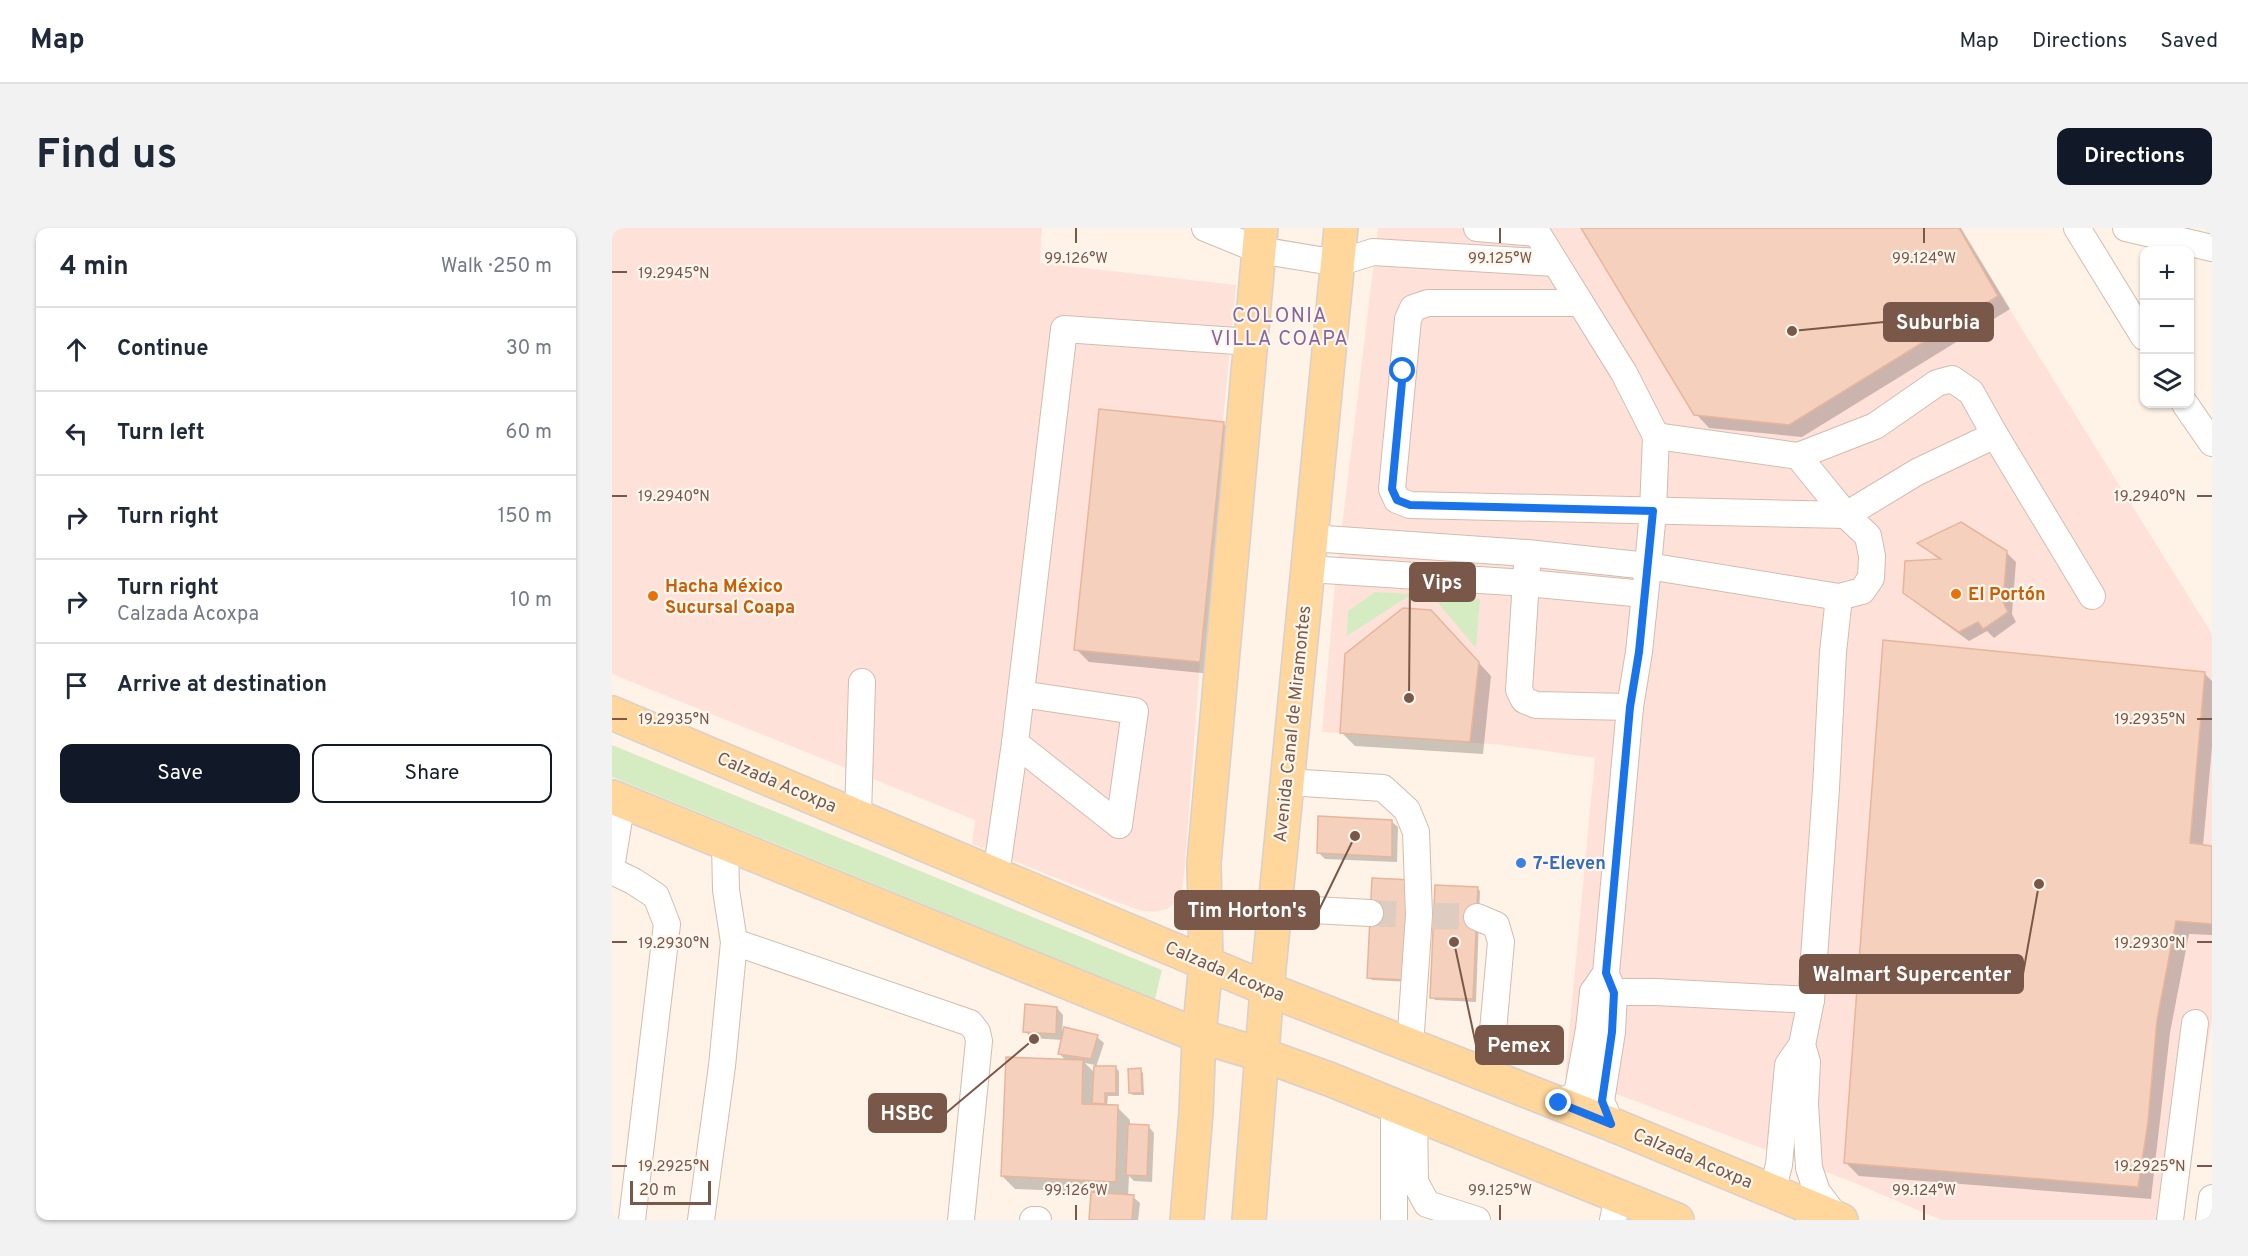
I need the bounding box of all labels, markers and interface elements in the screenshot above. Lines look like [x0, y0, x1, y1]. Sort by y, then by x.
text: Map [30, 23, 85, 59]
text: Map [1959, 28, 1999, 55]
text: Directions [2032, 28, 2127, 55]
text: Saved [2160, 28, 2218, 55]
button: Directions [2057, 128, 2212, 185]
text: Find us [36, 130, 177, 183]
map controls [2140, 246, 2194, 408]
button: + [2140, 246, 2194, 300]
text: 99.126°W [1044, 250, 1108, 269]
text: 99.125°W [1468, 250, 1532, 269]
text: 99.124°W [1892, 250, 1956, 269]
text: 4 min [60, 251, 129, 284]
text: Walk · 250 m [441, 254, 552, 280]
text: 19.2945°N [638, 265, 710, 284]
button: − [2140, 300, 2194, 354]
callout: Suburbia [1884, 303, 1993, 341]
district label: COLONIA VILLA COAPA [1211, 304, 1349, 353]
text: Suburbia [1896, 311, 1980, 337]
icon: ahead [60, 333, 93, 366]
text: Continue [117, 336, 208, 363]
text: 30 m [506, 336, 552, 362]
button: layers [2140, 354, 2194, 408]
route start [1389, 357, 1415, 383]
icon: left [60, 417, 93, 450]
text: Turn left [117, 420, 205, 447]
text: 60 m [506, 420, 552, 446]
text: 19.2940°N [638, 488, 710, 507]
text: 19.2940°N [2114, 488, 2186, 507]
icon: right [60, 501, 93, 534]
text: Turn right [117, 504, 219, 531]
text: 150 m [498, 504, 552, 530]
callout: Vips [1410, 563, 1475, 601]
text: Vips [1422, 571, 1462, 597]
text: Turn right [117, 575, 219, 602]
place label: Hacha México Sucursal Coapa [665, 576, 795, 620]
place label: El Portón [1968, 584, 2046, 607]
icon: right [60, 585, 93, 618]
marker: El Portón [1949, 587, 1963, 601]
text: 10 m [510, 588, 552, 614]
marker: Hacha México Sucursal Coapa [646, 589, 660, 603]
text: Calzada Acoxpa [117, 602, 259, 628]
street label: Avenida Canal de Miramontes [1270, 605, 1317, 844]
icon: arrive [60, 669, 93, 702]
text: Arrive at destination [117, 672, 327, 699]
text: 19.2935°N [638, 711, 710, 730]
text: 19.2935°N [2114, 711, 2186, 730]
button: Save [60, 744, 300, 803]
button: Share [312, 744, 552, 803]
street label: Calzada Acoxpa [713, 748, 840, 819]
place label: 7-Eleven [1533, 853, 1606, 876]
marker: 7-Eleven [1514, 856, 1528, 870]
callout: Tim Horton's [1175, 891, 1319, 929]
text: Tim Horton's [1187, 899, 1307, 925]
text: 19.2930°N [638, 935, 710, 954]
text: 19.2930°N [2114, 935, 2186, 954]
street label: Calzada Acoxpa [1161, 937, 1288, 1008]
callout: Walmart Supercenter [1800, 955, 2023, 993]
text: Walmart Supercenter [1813, 963, 2012, 989]
callout: Pemex [1476, 1026, 1563, 1064]
text: Pemex [1487, 1034, 1551, 1060]
route end [1545, 1089, 1571, 1115]
callout: HSBC [869, 1094, 946, 1132]
text: HSBC [880, 1102, 934, 1128]
street label: Calzada Acoxpa [1629, 1124, 1756, 1195]
text: 19.2925°N [638, 1158, 710, 1177]
text: 19.2925°N [2114, 1158, 2186, 1177]
scale bar [630, 1178, 711, 1206]
text: 20 m [639, 1181, 676, 1201]
text: 99.126°W [1044, 1182, 1108, 1201]
text: 99.125°W [1468, 1182, 1532, 1201]
text: 99.124°W [1892, 1182, 1956, 1201]

